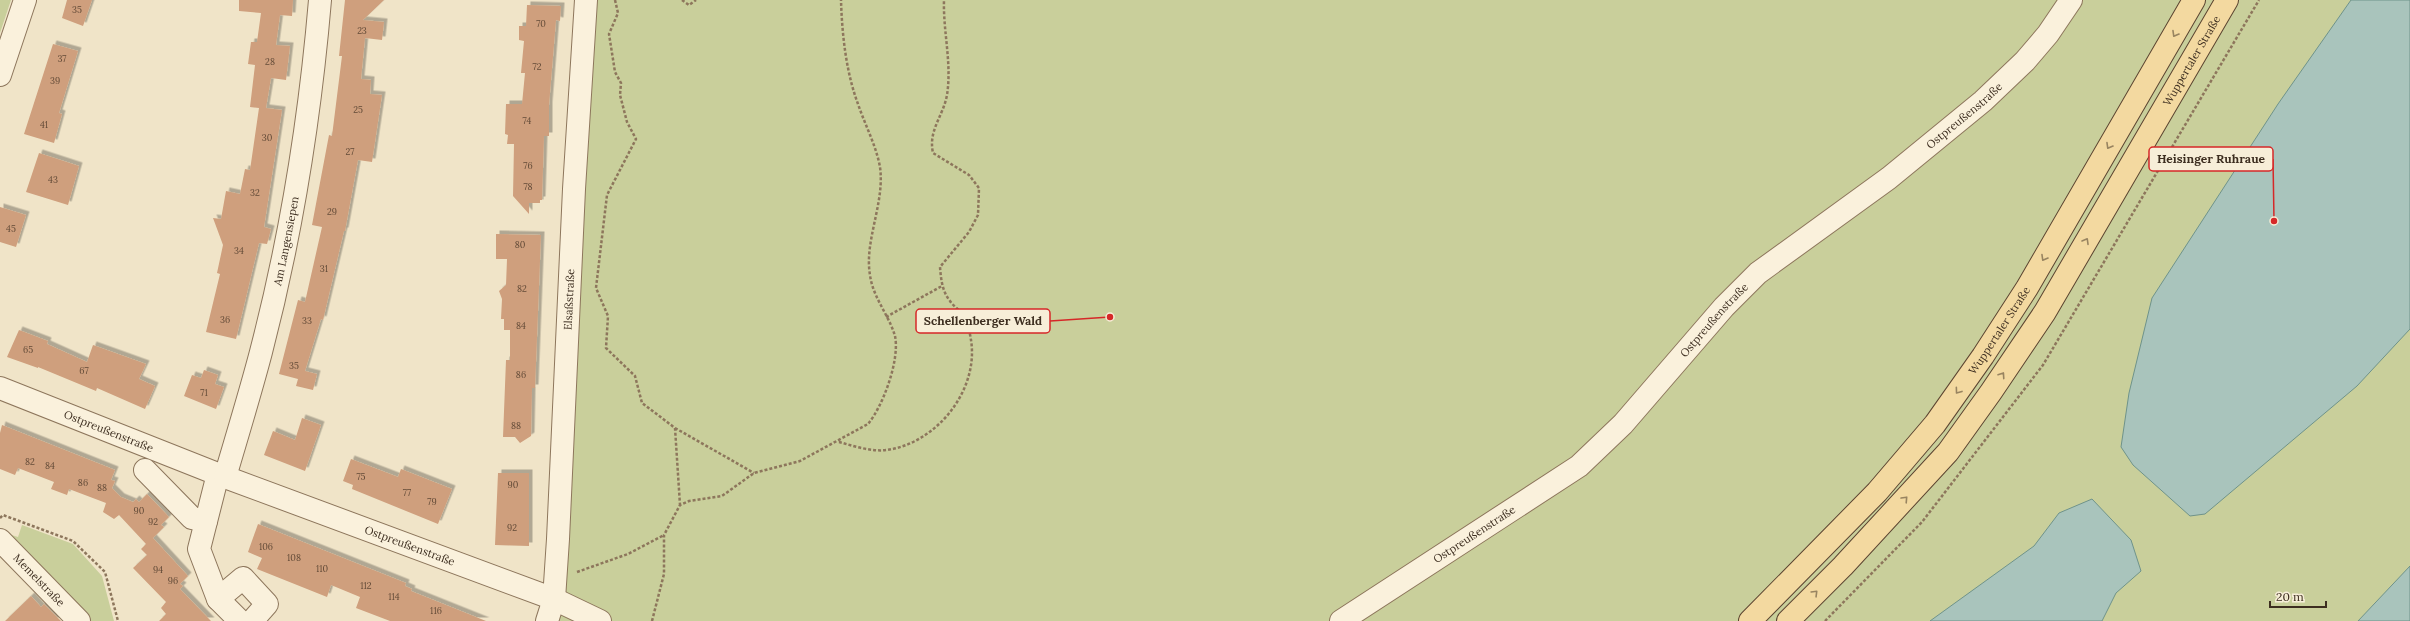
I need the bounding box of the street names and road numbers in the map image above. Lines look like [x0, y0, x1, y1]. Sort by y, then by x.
street label: Wuppertaler Straße [2160, 13, 2223, 108]
street label: Ostpreußenstraße [1923, 79, 2005, 152]
street label: Am Langensiepen [270, 195, 302, 288]
street label: Elsaßstraße [561, 268, 577, 330]
street label: Ostpreußenstraße [1677, 280, 1751, 360]
street label: Wuppertaler Straße [1965, 284, 2033, 377]
street label: Ostpreußenstraße [62, 407, 156, 455]
street label: Ostpreußenstraße [1431, 502, 1518, 566]
street label: Ostpreußenstraße [363, 522, 457, 569]
street label: Memelstraße [10, 551, 68, 609]

